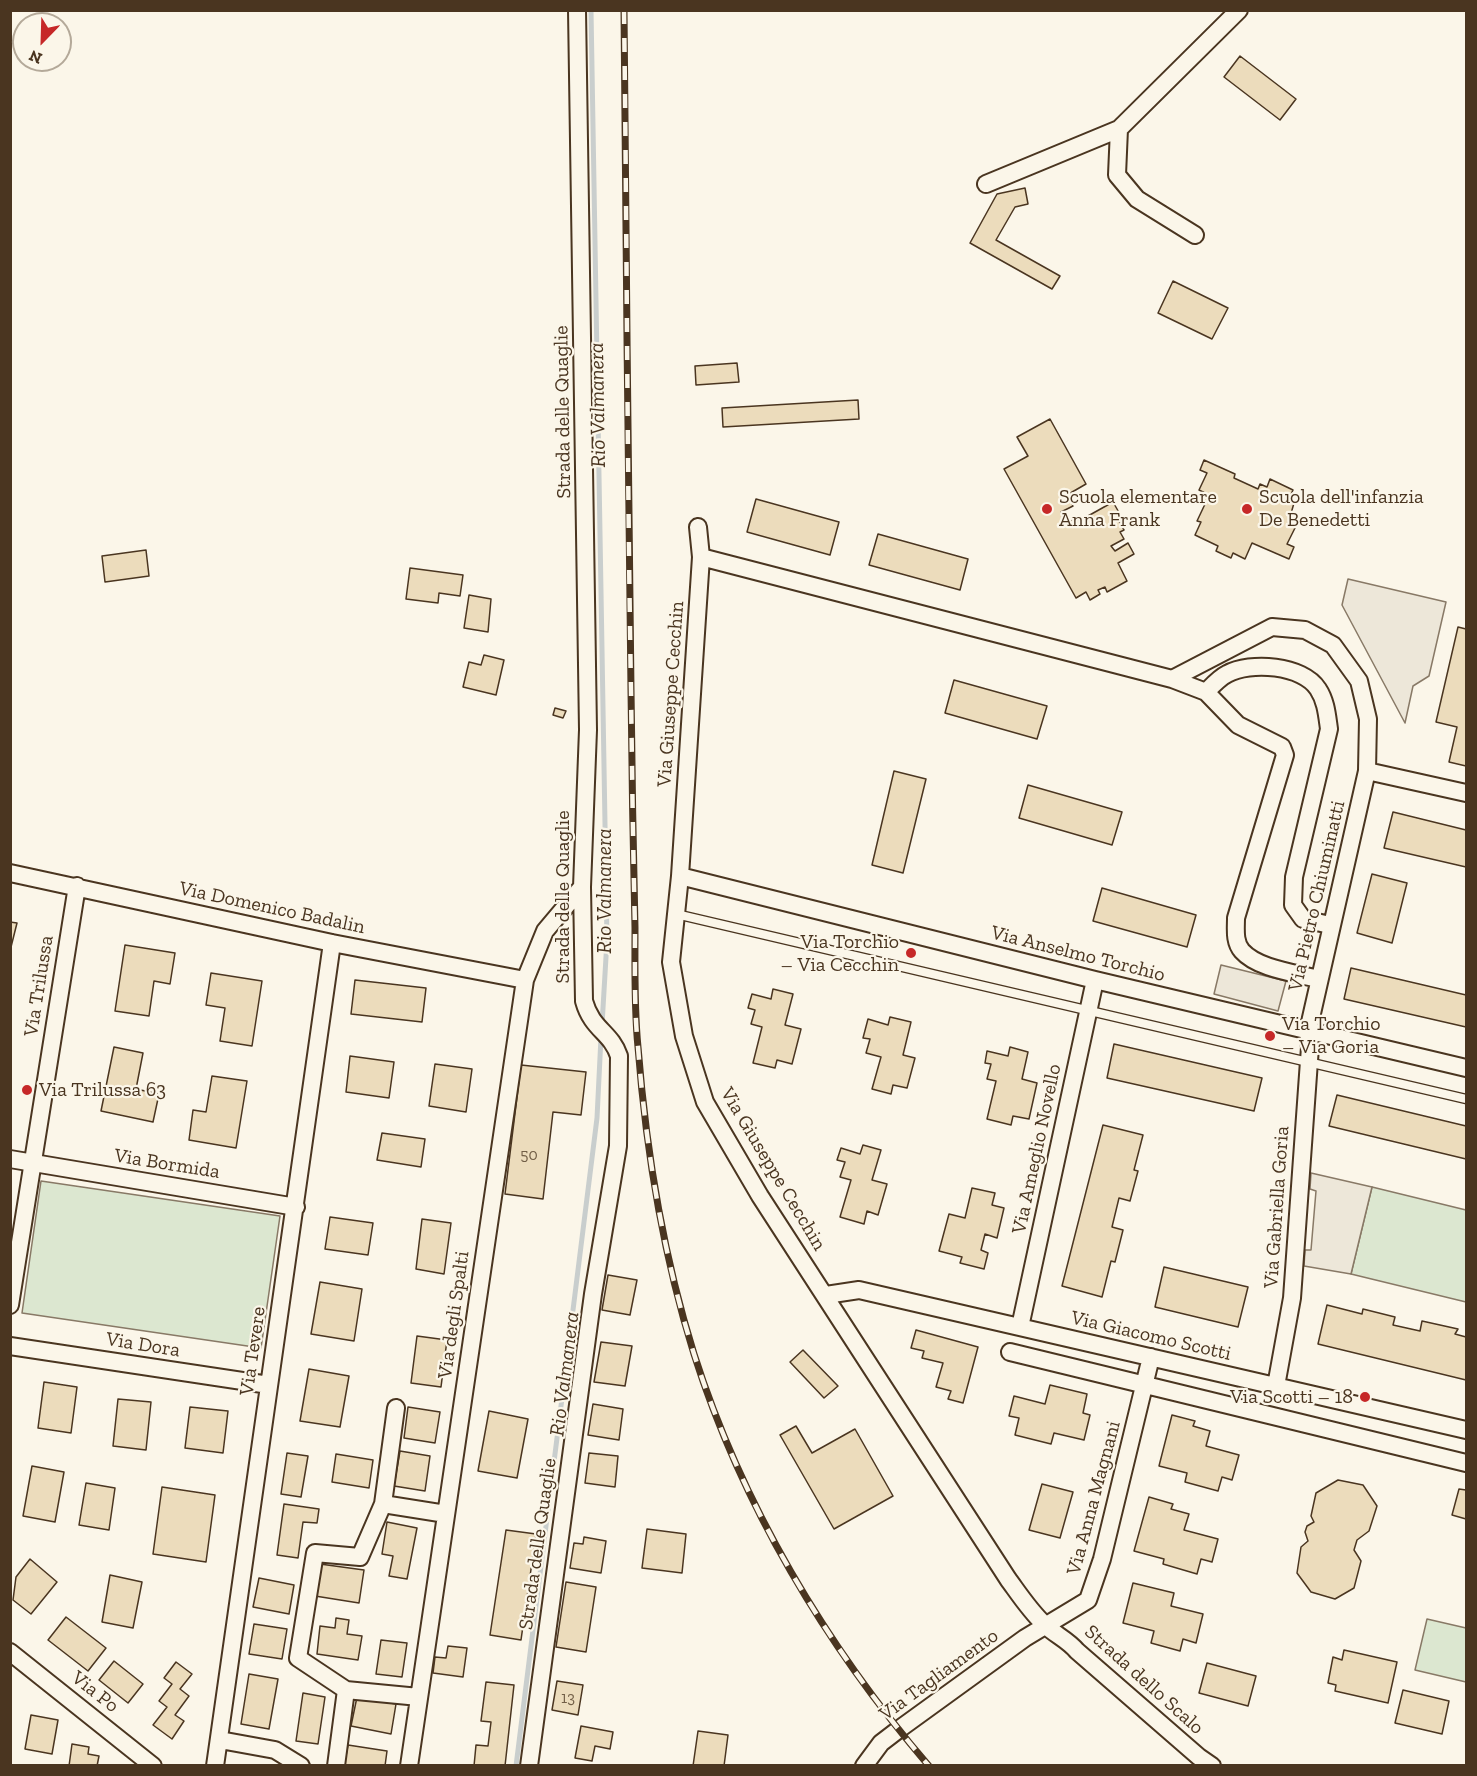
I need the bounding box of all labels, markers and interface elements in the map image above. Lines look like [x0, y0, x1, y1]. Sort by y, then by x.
north arrow [12, 12, 72, 72]
text: N [26, 46, 45, 68]
street label: Strada delle Quaglie [549, 325, 577, 499]
water label: Rio Valmanera [584, 342, 612, 468]
place label: Scuola elementare Anna Frank [1059, 485, 1217, 532]
place label: Scuola dell'infanzia De Benedetti [1259, 485, 1424, 532]
marker: Scuola elementare Anna Frank [1040, 502, 1054, 516]
marker: Scuola dell'infanzia De Benedetti [1240, 502, 1254, 516]
street label: Via Giuseppe Cecchin [653, 600, 689, 788]
street label: Via Pietro Chiuminatti [1283, 798, 1351, 994]
street label: Strada delle Quaglie [551, 810, 575, 984]
water label: Rio Valmanera [592, 828, 618, 954]
street label: Via Domenico Badalin [177, 877, 367, 939]
street label: Via Anselmo Torchio [989, 921, 1167, 987]
place label: Via Torchio – Via Cecchin [781, 930, 899, 977]
street label: Via Trilussa [19, 934, 59, 1038]
marker: Via Torchio – Via Cecchin [904, 946, 918, 960]
place label: Via Torchio – Via Goria [1282, 1012, 1380, 1059]
marker: Via Torchio – Via Goria [1263, 1029, 1277, 1043]
street label: Via Ameglio Novello [1007, 1062, 1067, 1236]
place label: Via Trilussa 63 [39, 1078, 166, 1102]
marker: Via Trilussa 63 [20, 1083, 34, 1097]
street label: Via Giuseppe Cecchin [715, 1083, 831, 1255]
street label: Via Gabriella Goria [1259, 1125, 1295, 1289]
street label: Via Bormida [112, 1144, 222, 1184]
house number: 50 [520, 1145, 538, 1165]
street label: Via degli Spalti [433, 1250, 475, 1380]
street label: Via Tevere [235, 1305, 271, 1397]
street label: Via Giacomo Scotti [1069, 1306, 1233, 1366]
water label: Rio Valmanera [545, 1310, 585, 1438]
street label: Via Dora [104, 1327, 182, 1363]
place label: Via Scotti – 18 [1230, 1385, 1353, 1409]
marker: Via Scotti – 18 [1358, 1390, 1372, 1404]
street label: Via Anna Magnani [1062, 1418, 1126, 1578]
street label: Strada delle Quaglie [514, 1457, 562, 1631]
street label: Strada dello Scalo [1079, 1620, 1209, 1740]
street label: Via Tagliamento [875, 1624, 1003, 1726]
street label: Via Po [66, 1666, 124, 1718]
house number: 13 [561, 1688, 575, 1708]

